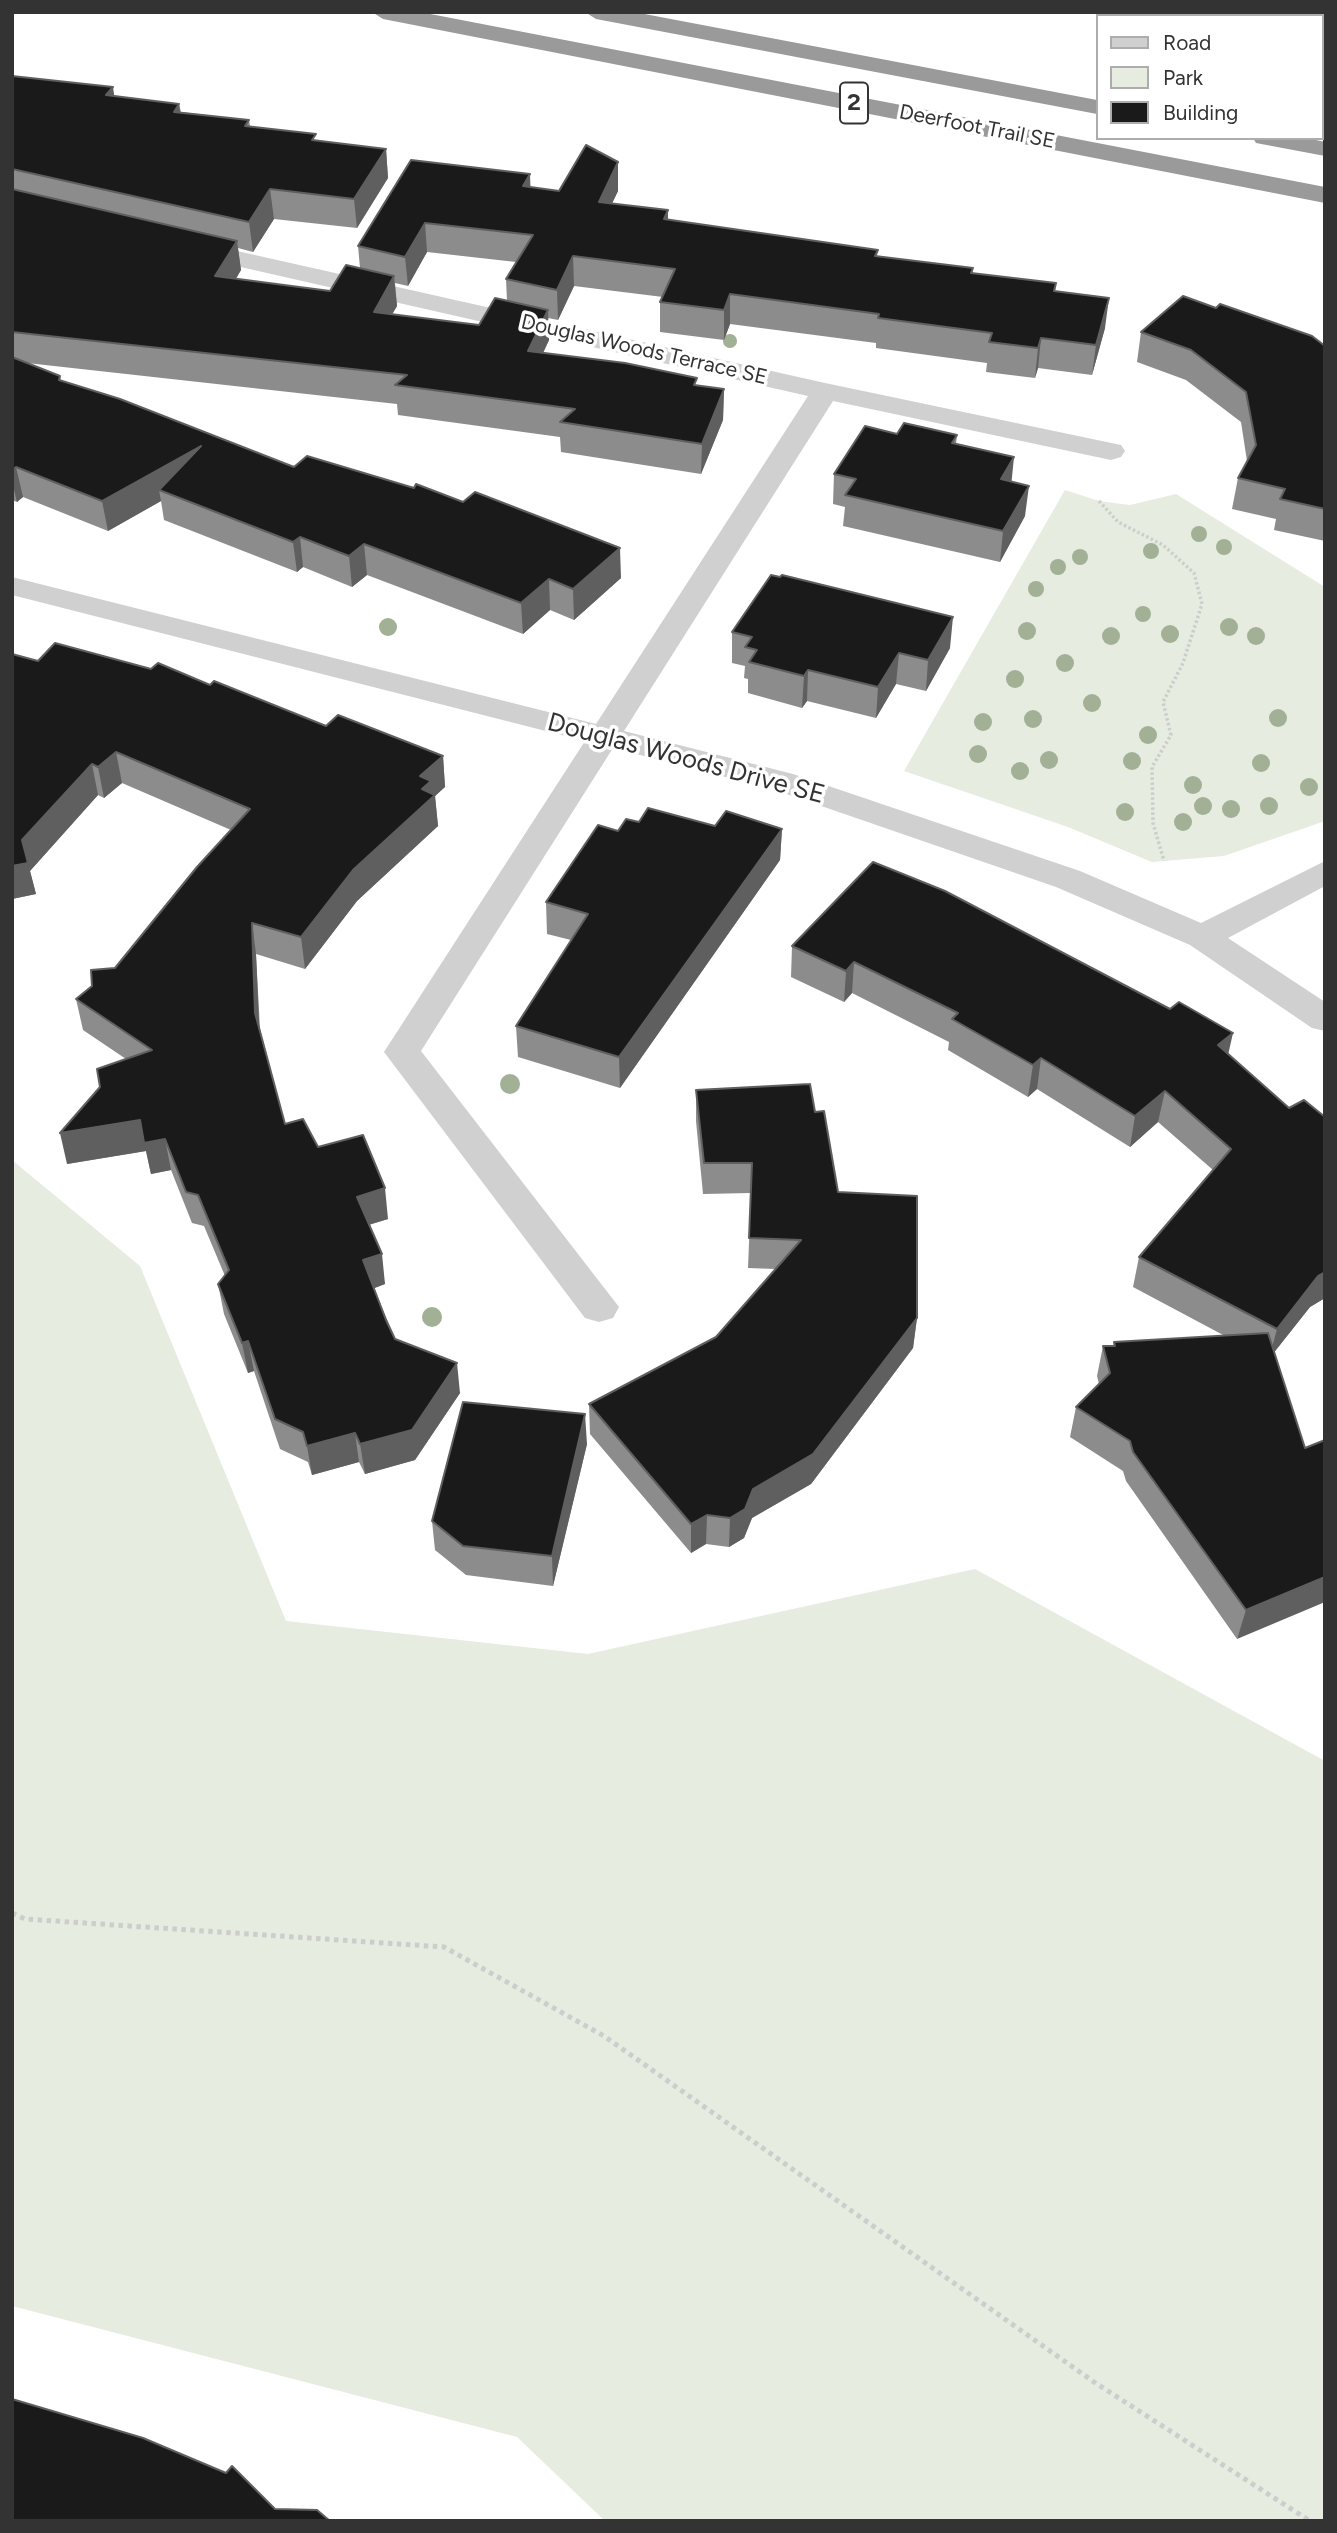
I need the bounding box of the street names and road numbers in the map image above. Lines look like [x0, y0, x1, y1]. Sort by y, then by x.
road number: 2 [840, 82, 868, 124]
street label: Deerfoot Trail SE [897, 100, 1057, 154]
street label: Douglas Woods Terrace SE [518, 309, 770, 391]
street label: Douglas Woods Drive SE [544, 707, 828, 811]

